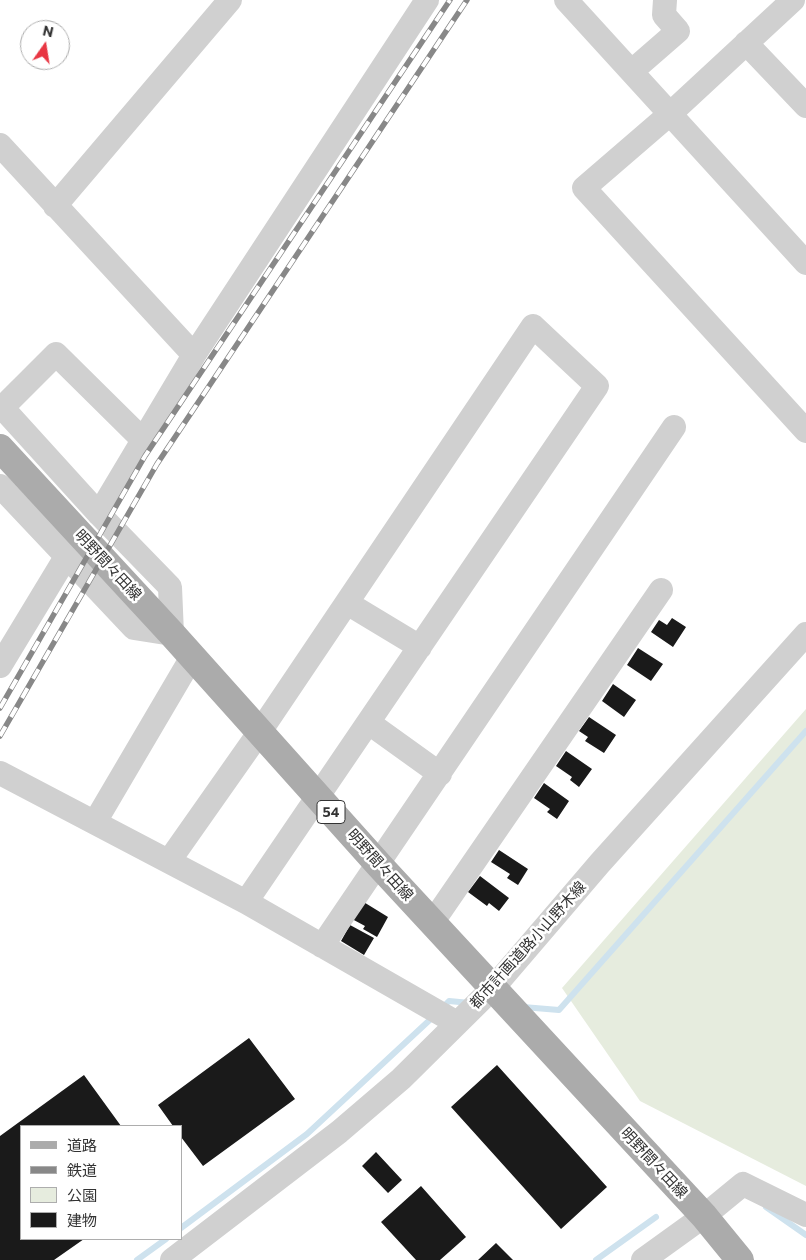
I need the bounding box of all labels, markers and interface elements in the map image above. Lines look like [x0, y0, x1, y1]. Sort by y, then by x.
north arrow [20, 20, 70, 70]
text: N [41, 21, 55, 40]
street label: 明野間々田線 [71, 526, 145, 604]
road number: 54 [317, 800, 345, 824]
street label: 明野間々田線 [343, 826, 417, 904]
street label: 都市計画道路小山野木線 [466, 878, 590, 1012]
street label: 明野間々田線 [617, 1124, 691, 1202]
legend [20, 1125, 182, 1240]
text: 道路 [67, 1136, 97, 1154]
text: 鉄道 [67, 1161, 97, 1179]
text: 公園 [67, 1186, 97, 1204]
text: 建物 [67, 1211, 97, 1229]

